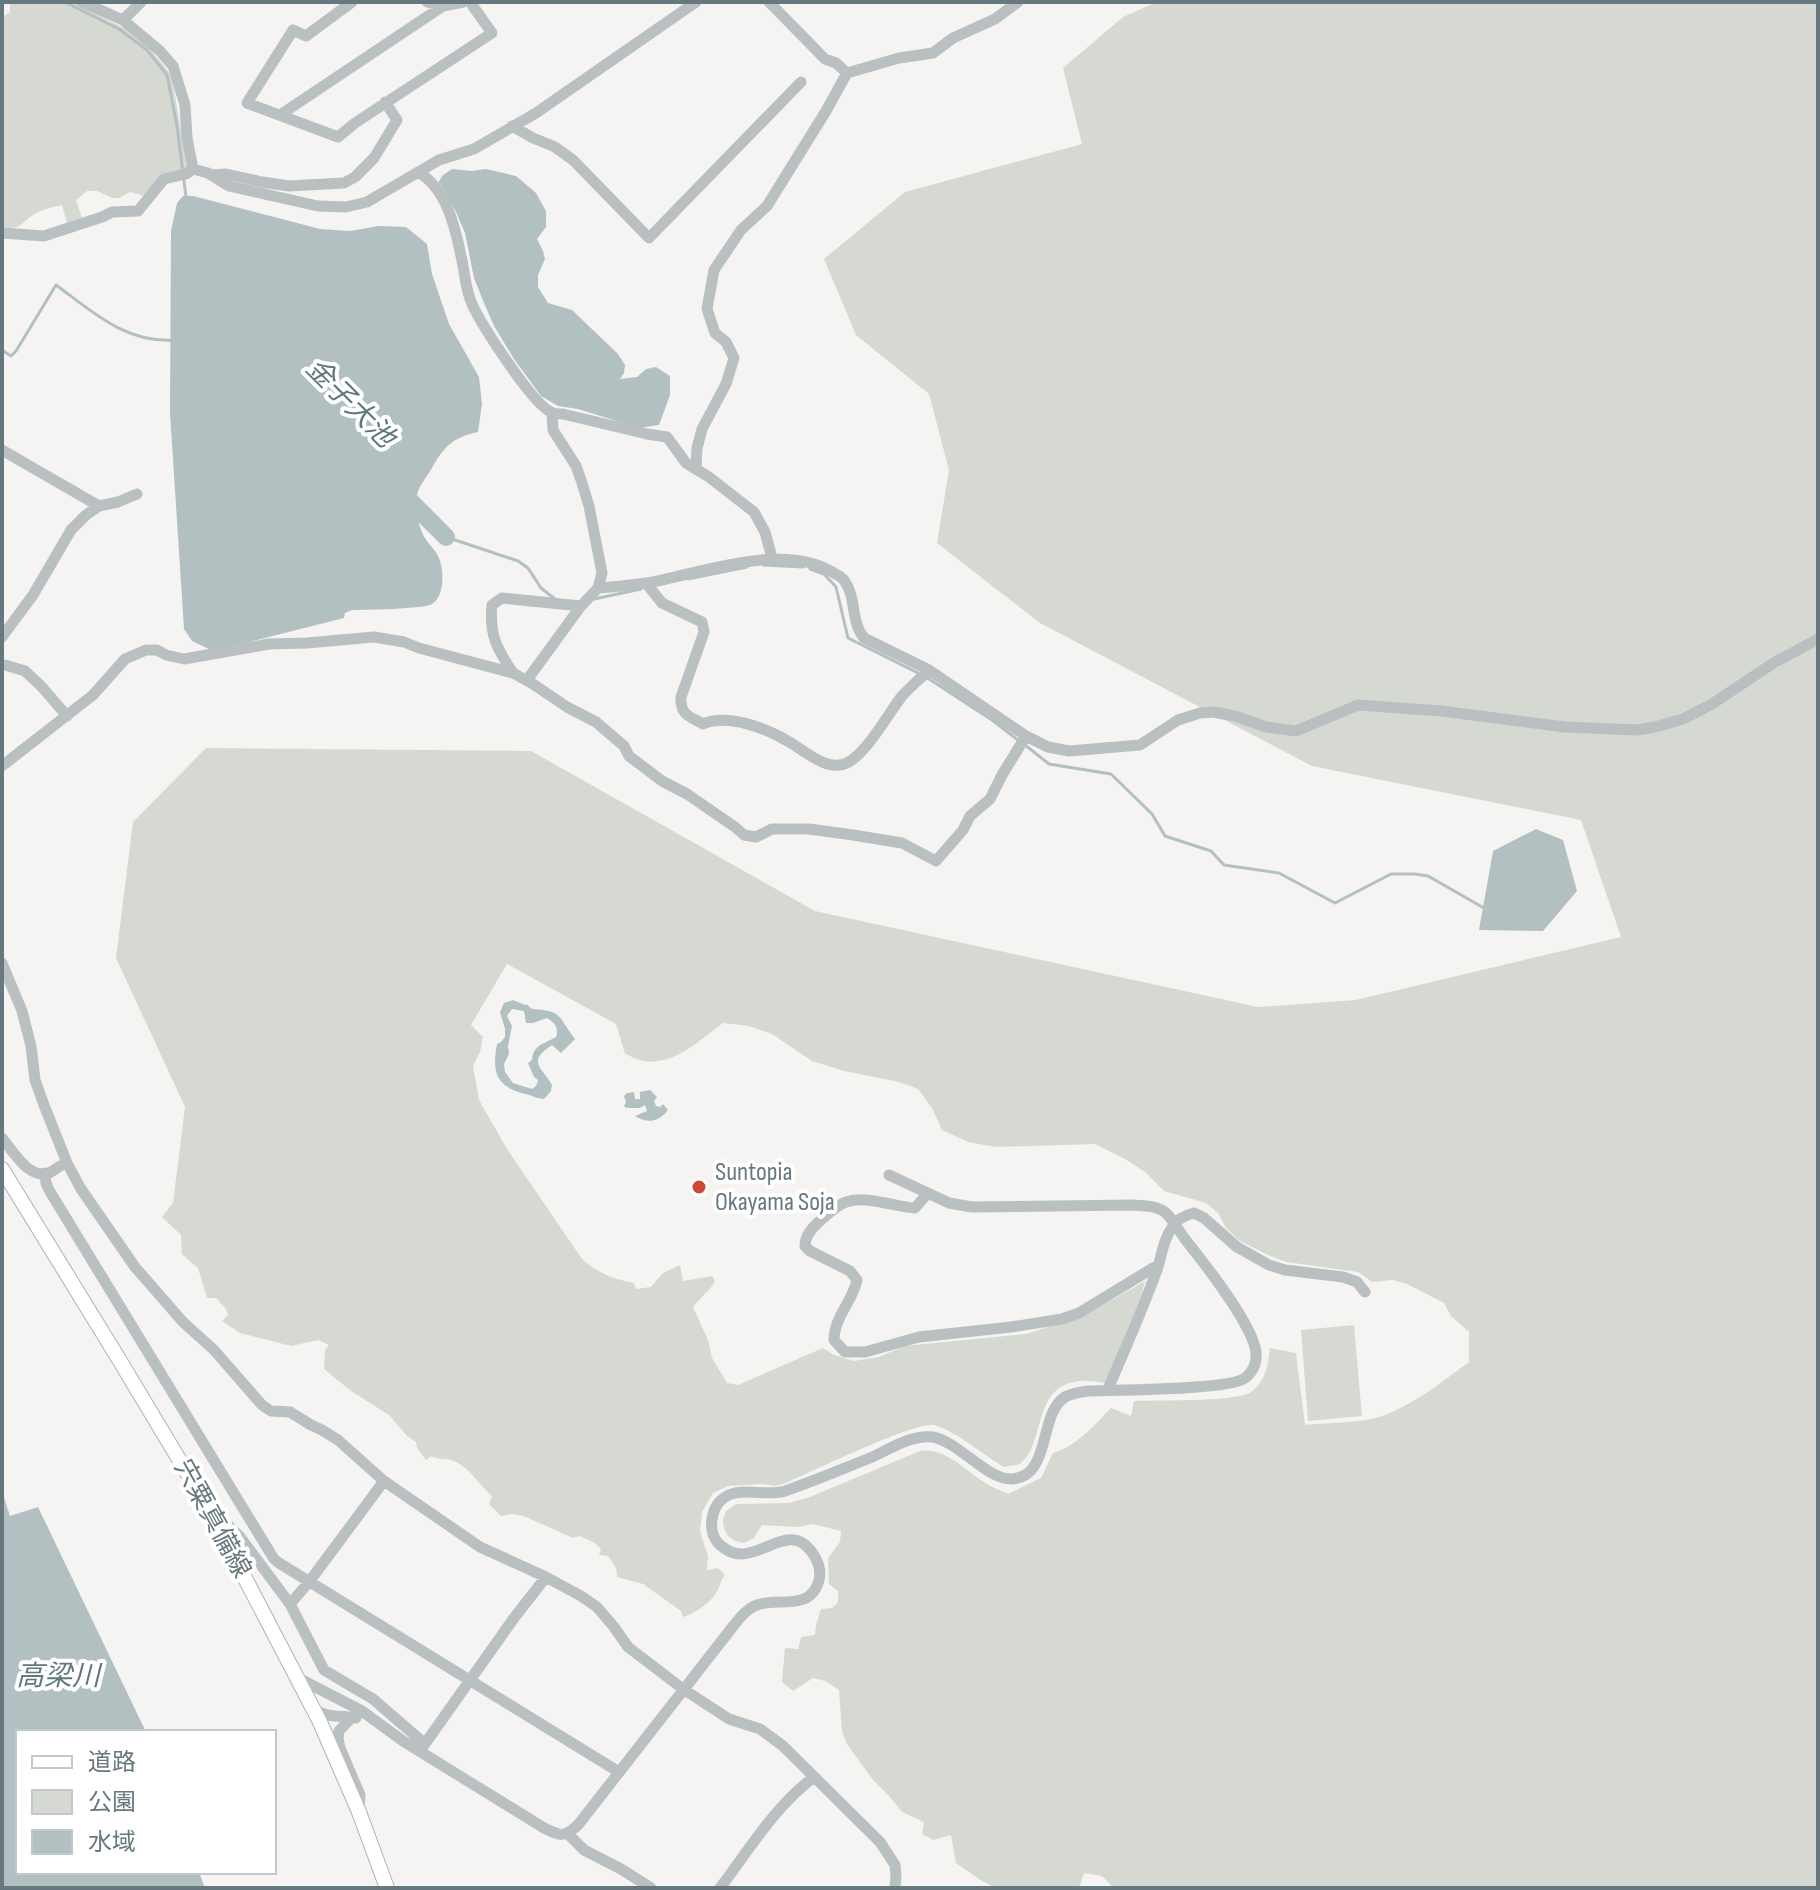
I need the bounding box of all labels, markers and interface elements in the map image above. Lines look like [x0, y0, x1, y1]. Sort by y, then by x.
water label: 金子大池 [299, 352, 403, 456]
place label: Suntopia Okayama Soja [715, 1157, 835, 1218]
marker: Suntopia Okayama Soja [690, 1178, 708, 1196]
street label: 宍粟真備線 [167, 1455, 257, 1583]
water label: 高梁川 [16, 1660, 103, 1693]
legend [16, 1730, 276, 1874]
text: 道路 [88, 1748, 136, 1777]
text: 公園 [88, 1788, 136, 1817]
text: 水域 [88, 1828, 136, 1857]

